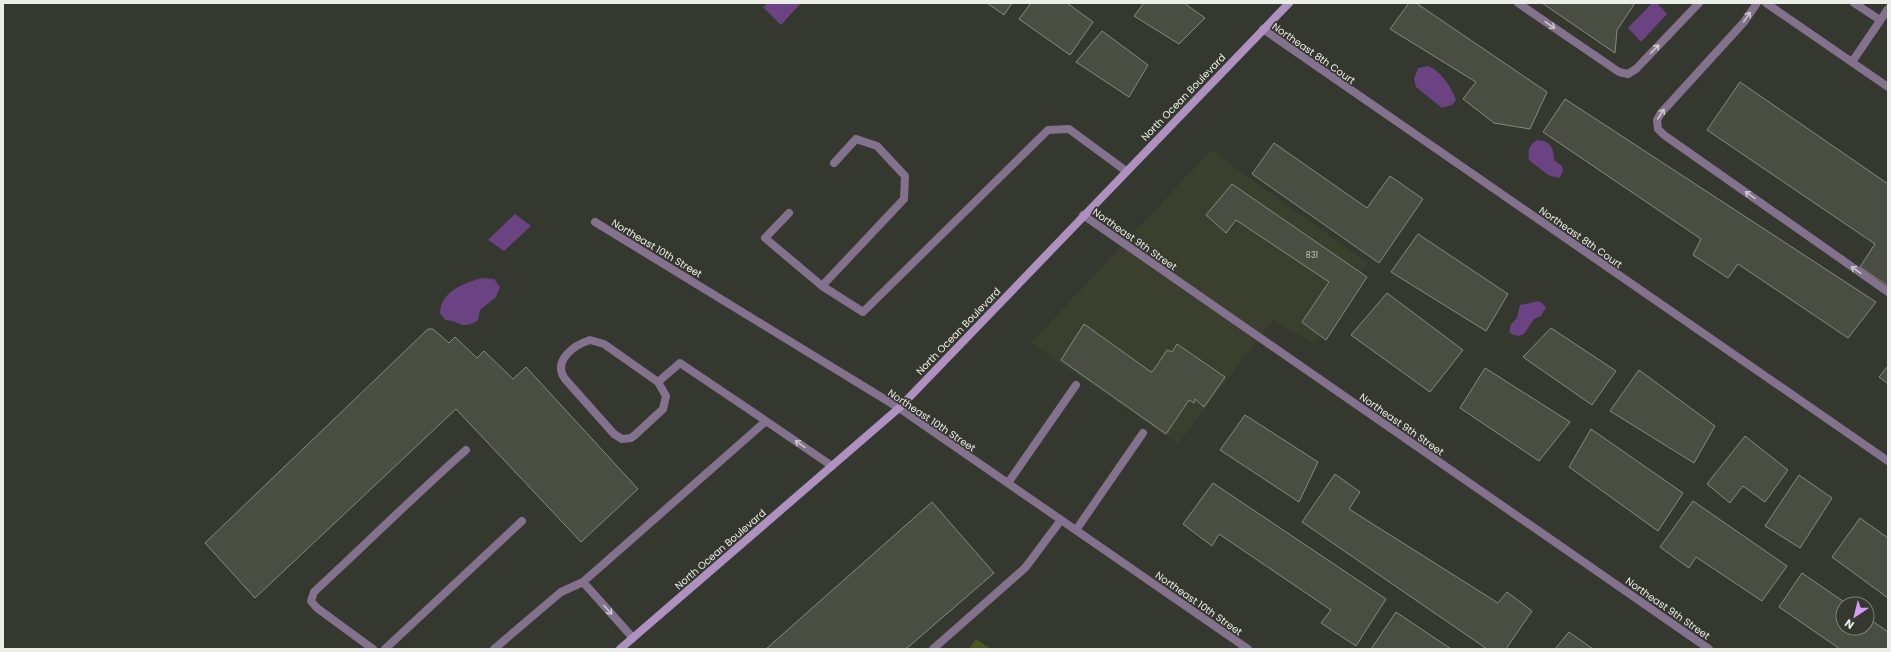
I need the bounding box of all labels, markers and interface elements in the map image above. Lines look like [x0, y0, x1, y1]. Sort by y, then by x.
one-way arrow [1743, 12, 1751, 23]
street label: Northeast 8th Court [1269, 19, 1359, 88]
one-way arrow [1544, 21, 1555, 29]
one-way arrow [1650, 44, 1660, 54]
street label: North Ocean Boulevard [1138, 50, 1229, 144]
one-way arrow [1657, 109, 1665, 120]
one-way arrow [1744, 191, 1755, 199]
street label: Northeast 8th Court [1536, 203, 1626, 272]
street label: Northeast 9th Street [1089, 205, 1180, 274]
street label: Northeast 10th Street [609, 215, 705, 282]
house number: 831 [1306, 250, 1318, 261]
one-way arrow [1851, 266, 1862, 274]
street label: North Ocean Boulevard [913, 284, 1004, 378]
street label: Northeast 10th Street [885, 385, 979, 456]
street label: Northeast 9th Street [1356, 390, 1447, 459]
one-way arrow [794, 440, 805, 448]
street label: North Ocean Boulevard [672, 506, 769, 593]
street label: Northeast 10th Street [1152, 568, 1246, 639]
street label: Northeast 9th Street [1622, 574, 1713, 643]
north arrow [1835, 596, 1875, 636]
one-way arrow [604, 605, 613, 615]
text: N [1841, 615, 1857, 633]

